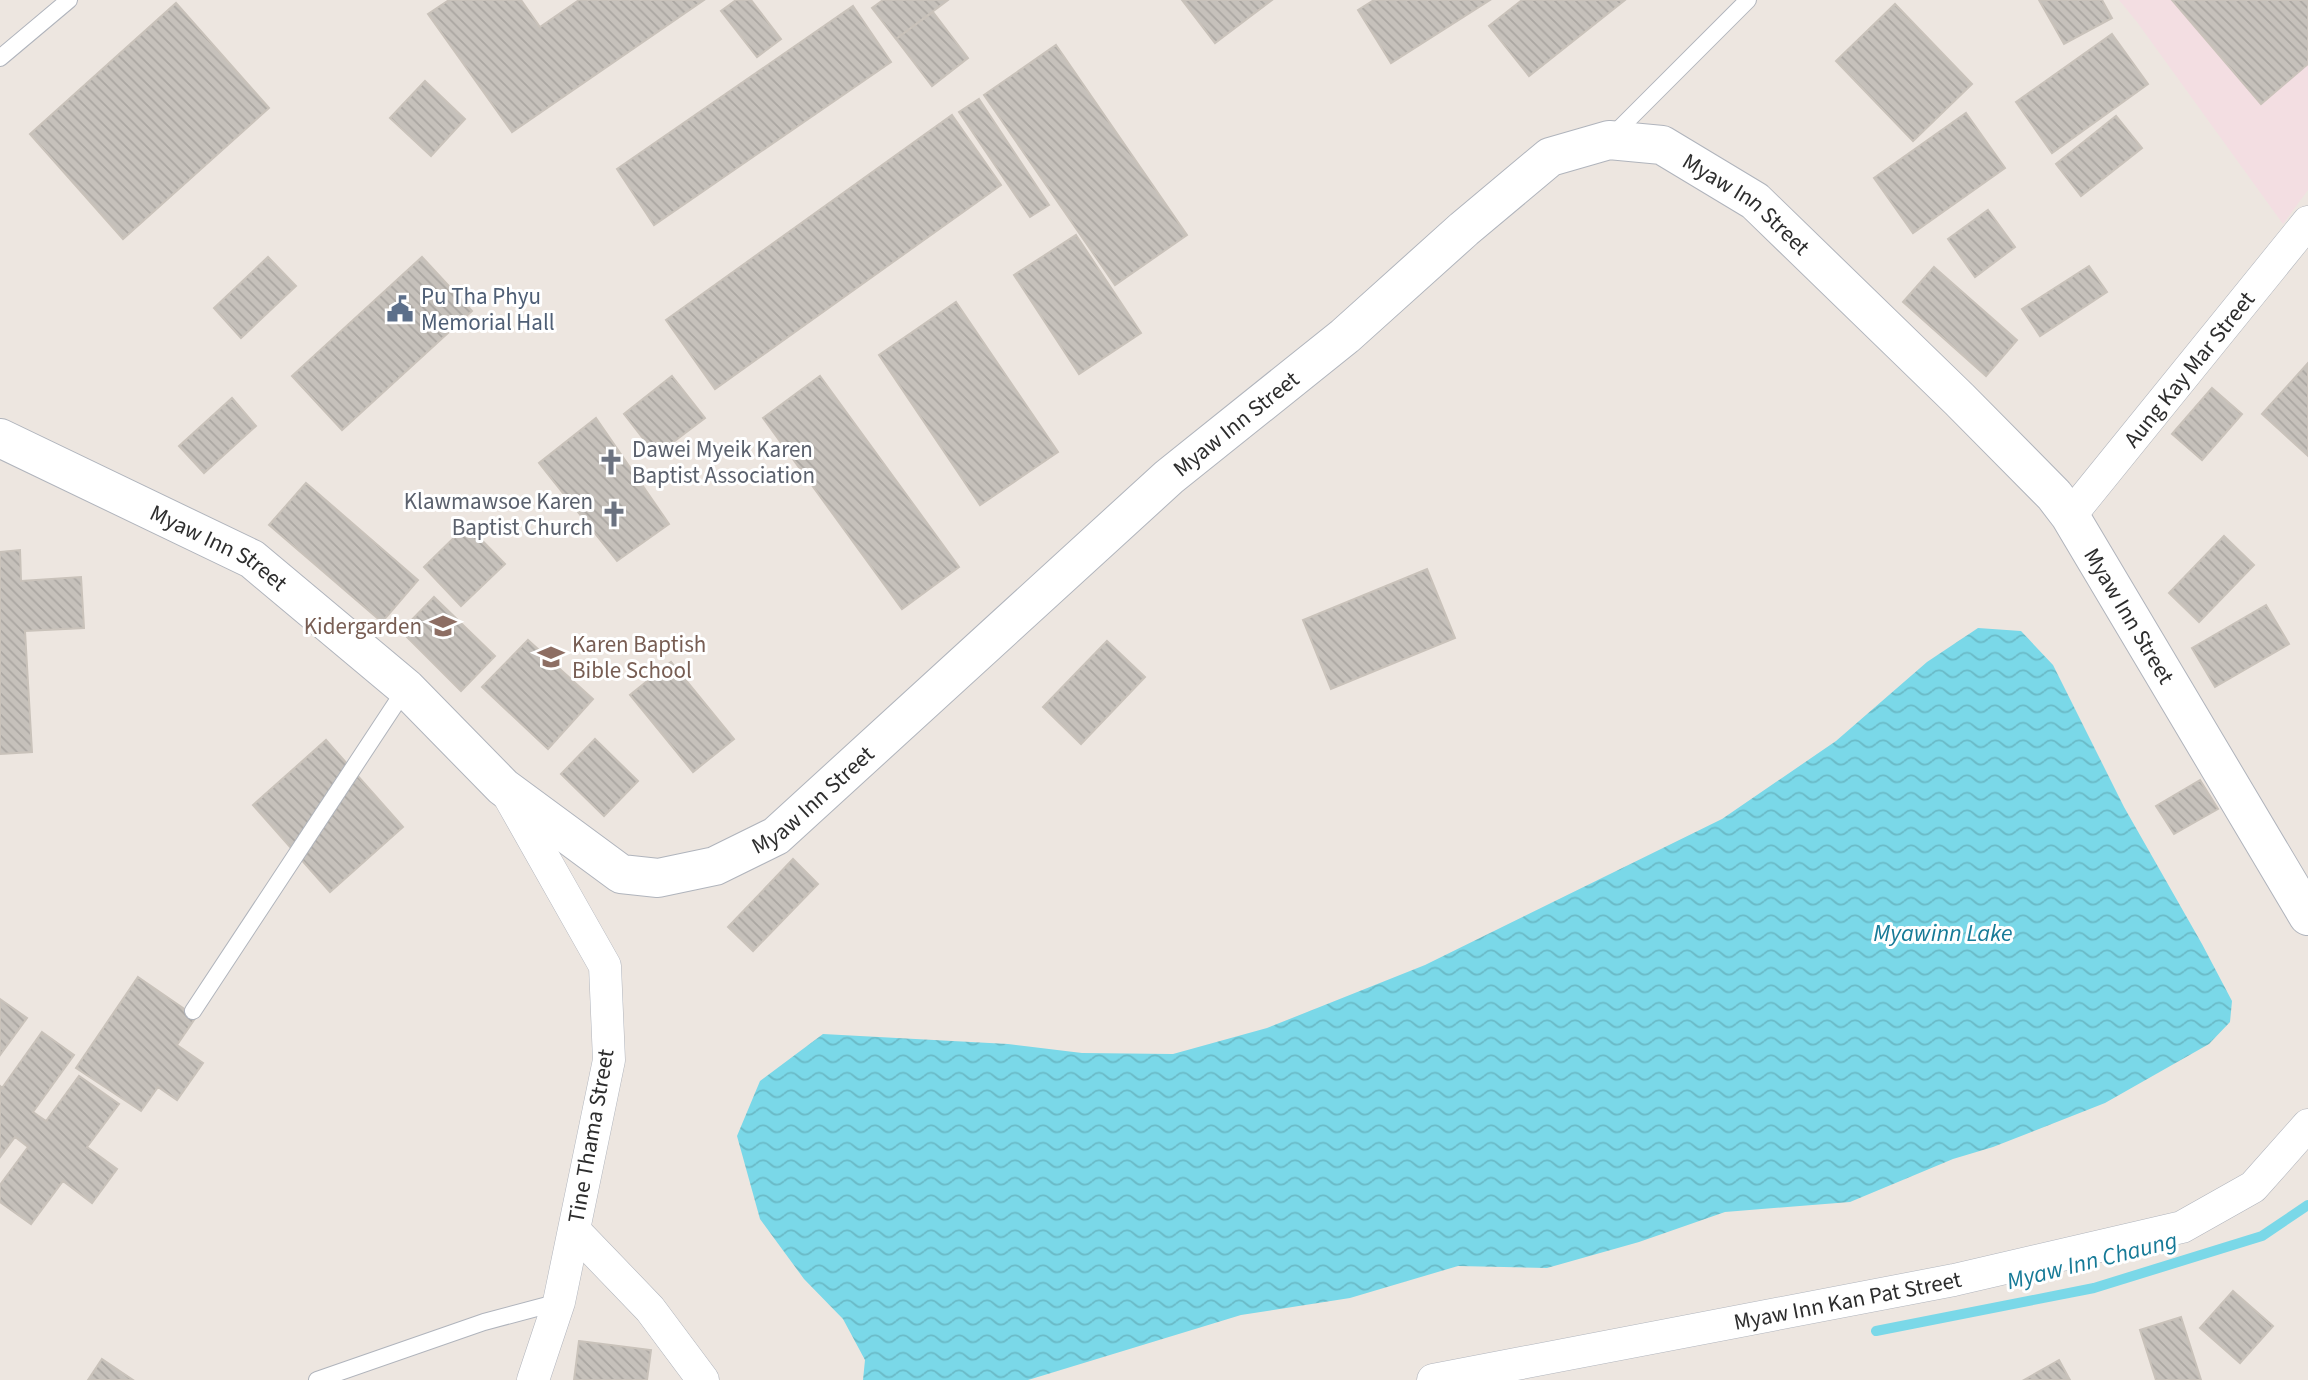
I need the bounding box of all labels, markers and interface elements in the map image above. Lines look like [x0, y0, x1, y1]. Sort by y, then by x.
street label: Myaw Inn Street [1676, 145, 1818, 263]
place label: Pu Tha Phyu Memorial Hall [421, 280, 555, 339]
street label: Aung Kay Mar Street [2116, 284, 2262, 454]
public building icon: Pu Tha Phyu Memorial Hall [385, 294, 415, 324]
street label: Myaw Inn Street [1166, 363, 1306, 484]
place label: Dawei Myeik Karen Baptist Association [632, 433, 815, 492]
church icon: Dawei Myeik Karen Baptist Association [596, 447, 626, 477]
place label: Klawmawsoe Karen Baptist Church [404, 485, 593, 544]
street label: Myaw Inn Street [145, 496, 295, 599]
church icon: Klawmawsoe Karen Baptist Church [599, 499, 629, 529]
street label: Myaw Inn Street [2076, 541, 2183, 690]
place label: Kidergarden [304, 610, 422, 643]
school or university icon: Kidergarden [428, 611, 458, 641]
place label: Karen Baptish Bible School [572, 628, 706, 687]
school or university icon: Karen Baptish Bible School [536, 642, 566, 672]
street label: Myaw Inn Street [746, 738, 881, 862]
water label: Myawinn Lake [1873, 916, 2013, 951]
street label: Tine Thama Street [559, 1046, 623, 1225]
water label: Myaw Inn Chaung [2003, 1223, 2181, 1299]
street label: Myaw Inn Kan Pat Street [1731, 1262, 1965, 1338]

